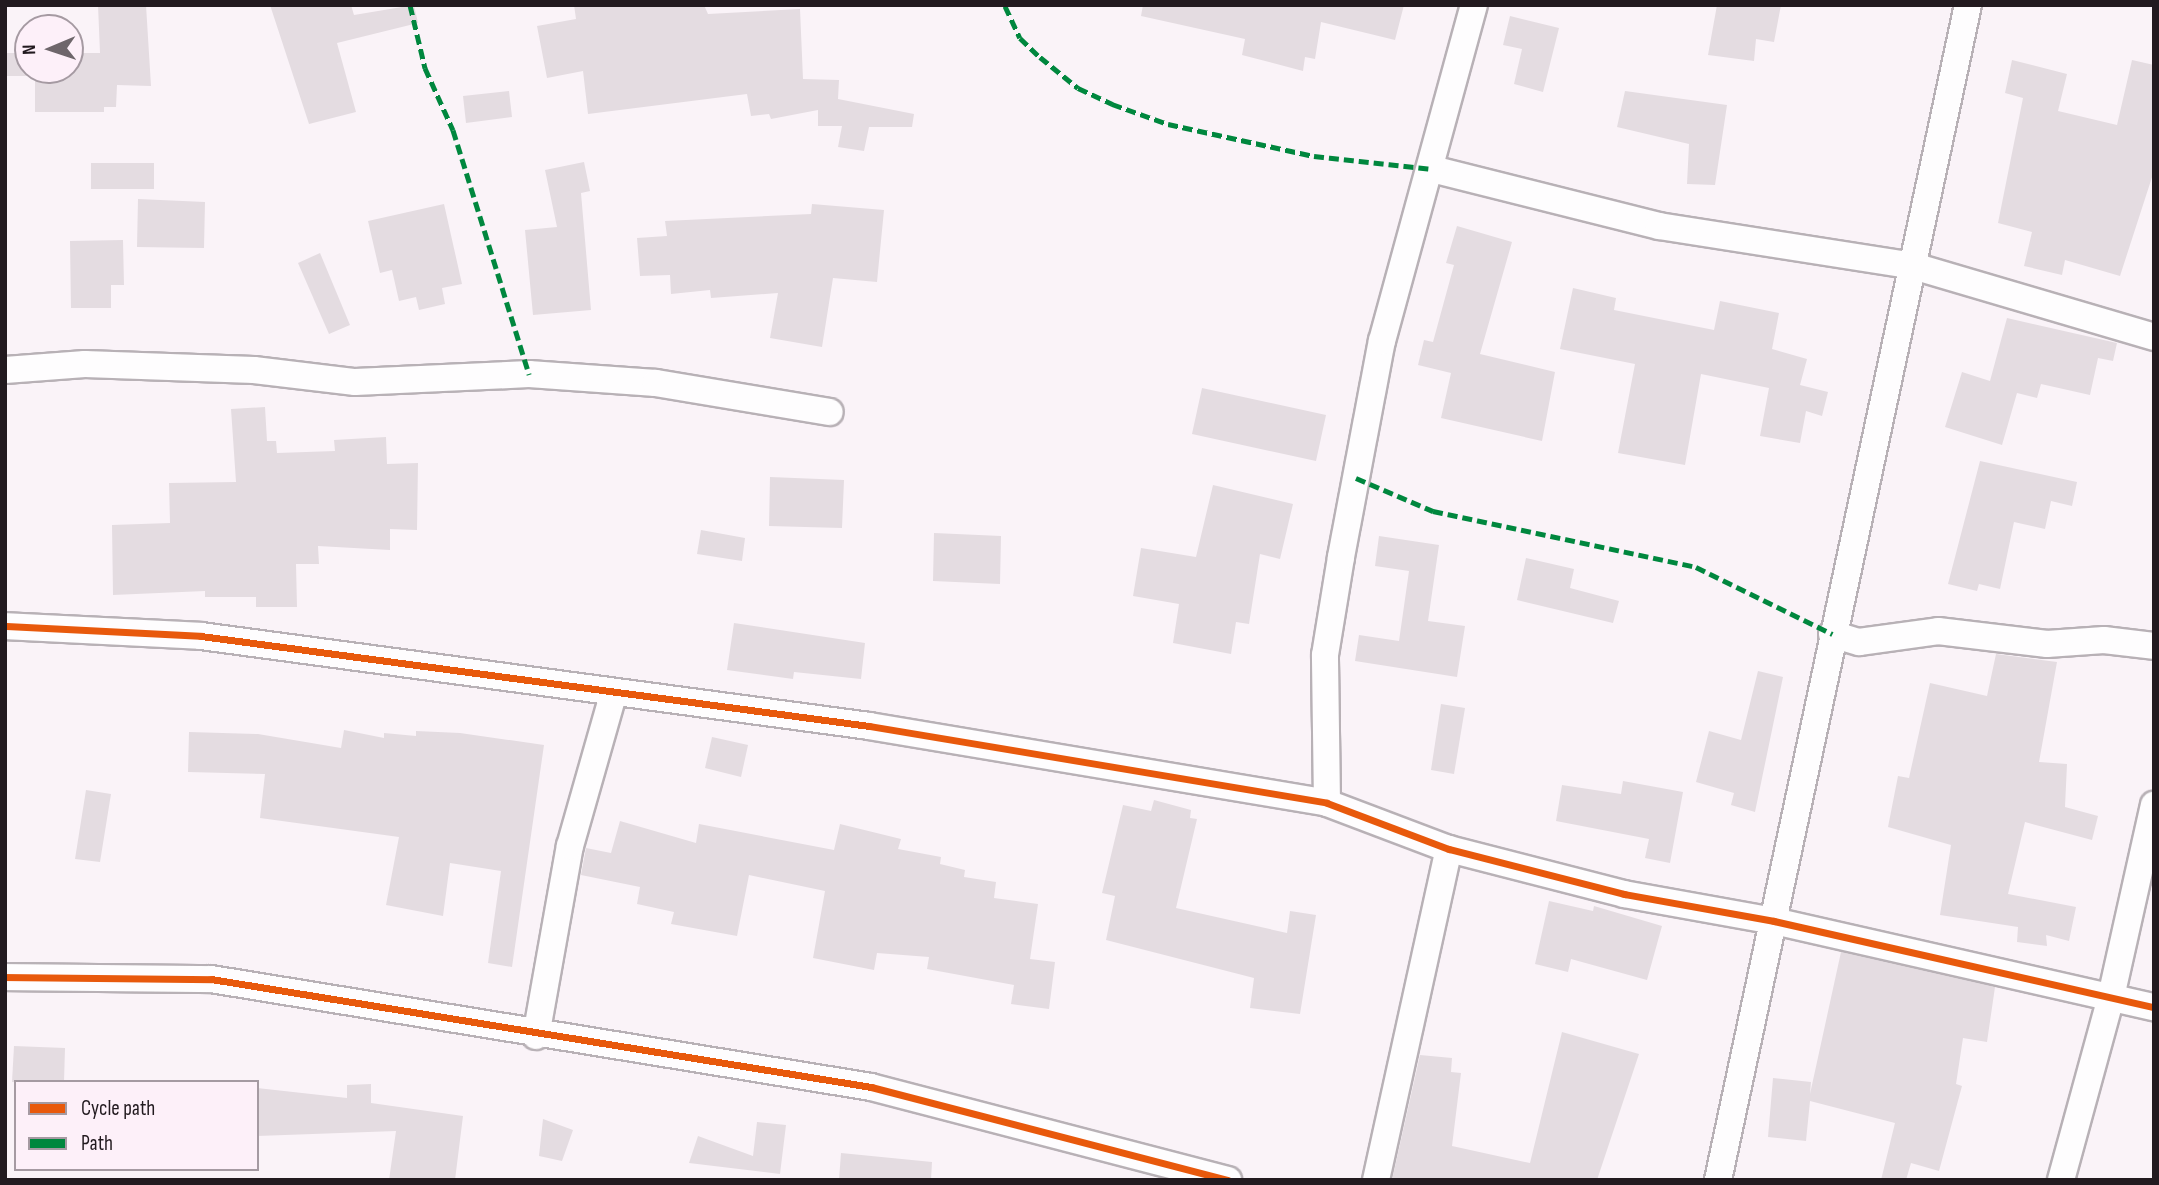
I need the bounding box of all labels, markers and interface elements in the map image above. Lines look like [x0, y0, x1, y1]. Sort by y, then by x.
north arrow [14, 14, 84, 84]
text: N [18, 44, 41, 55]
legend [14, 1080, 259, 1171]
text: Cycle path [81, 1096, 155, 1121]
text: Path [81, 1131, 113, 1156]

